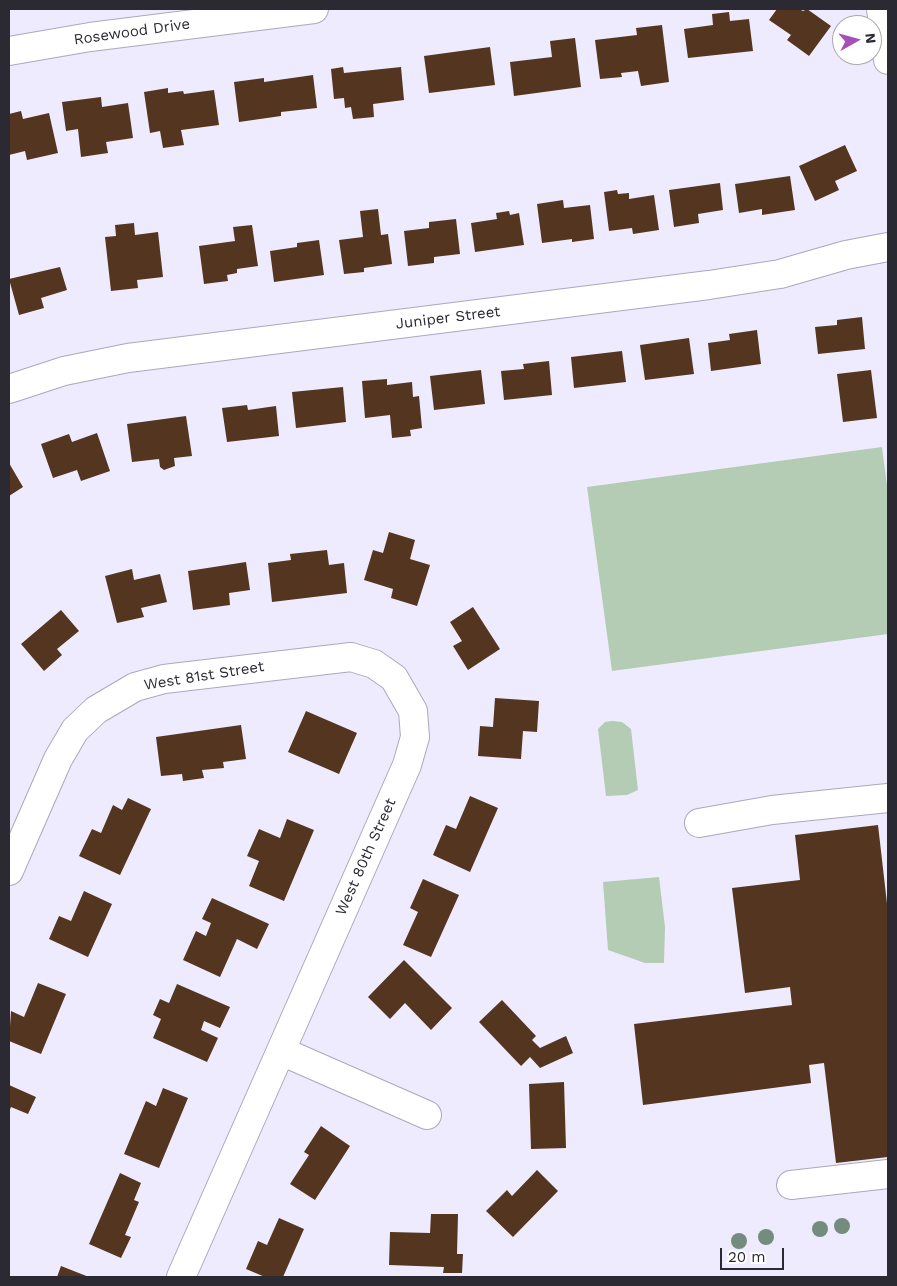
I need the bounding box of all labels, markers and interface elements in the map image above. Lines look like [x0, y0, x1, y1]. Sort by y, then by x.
street label: Rosewood Drive [73, 15, 191, 49]
north arrow [832, 15, 882, 65]
text: N [862, 32, 879, 44]
street label: Juniper Street [395, 303, 501, 333]
street label: West 81st Street [143, 658, 265, 694]
street label: West 80th Street [332, 796, 400, 918]
scale bar [722, 1238, 786, 1270]
text: 20 m [728, 1248, 766, 1266]

